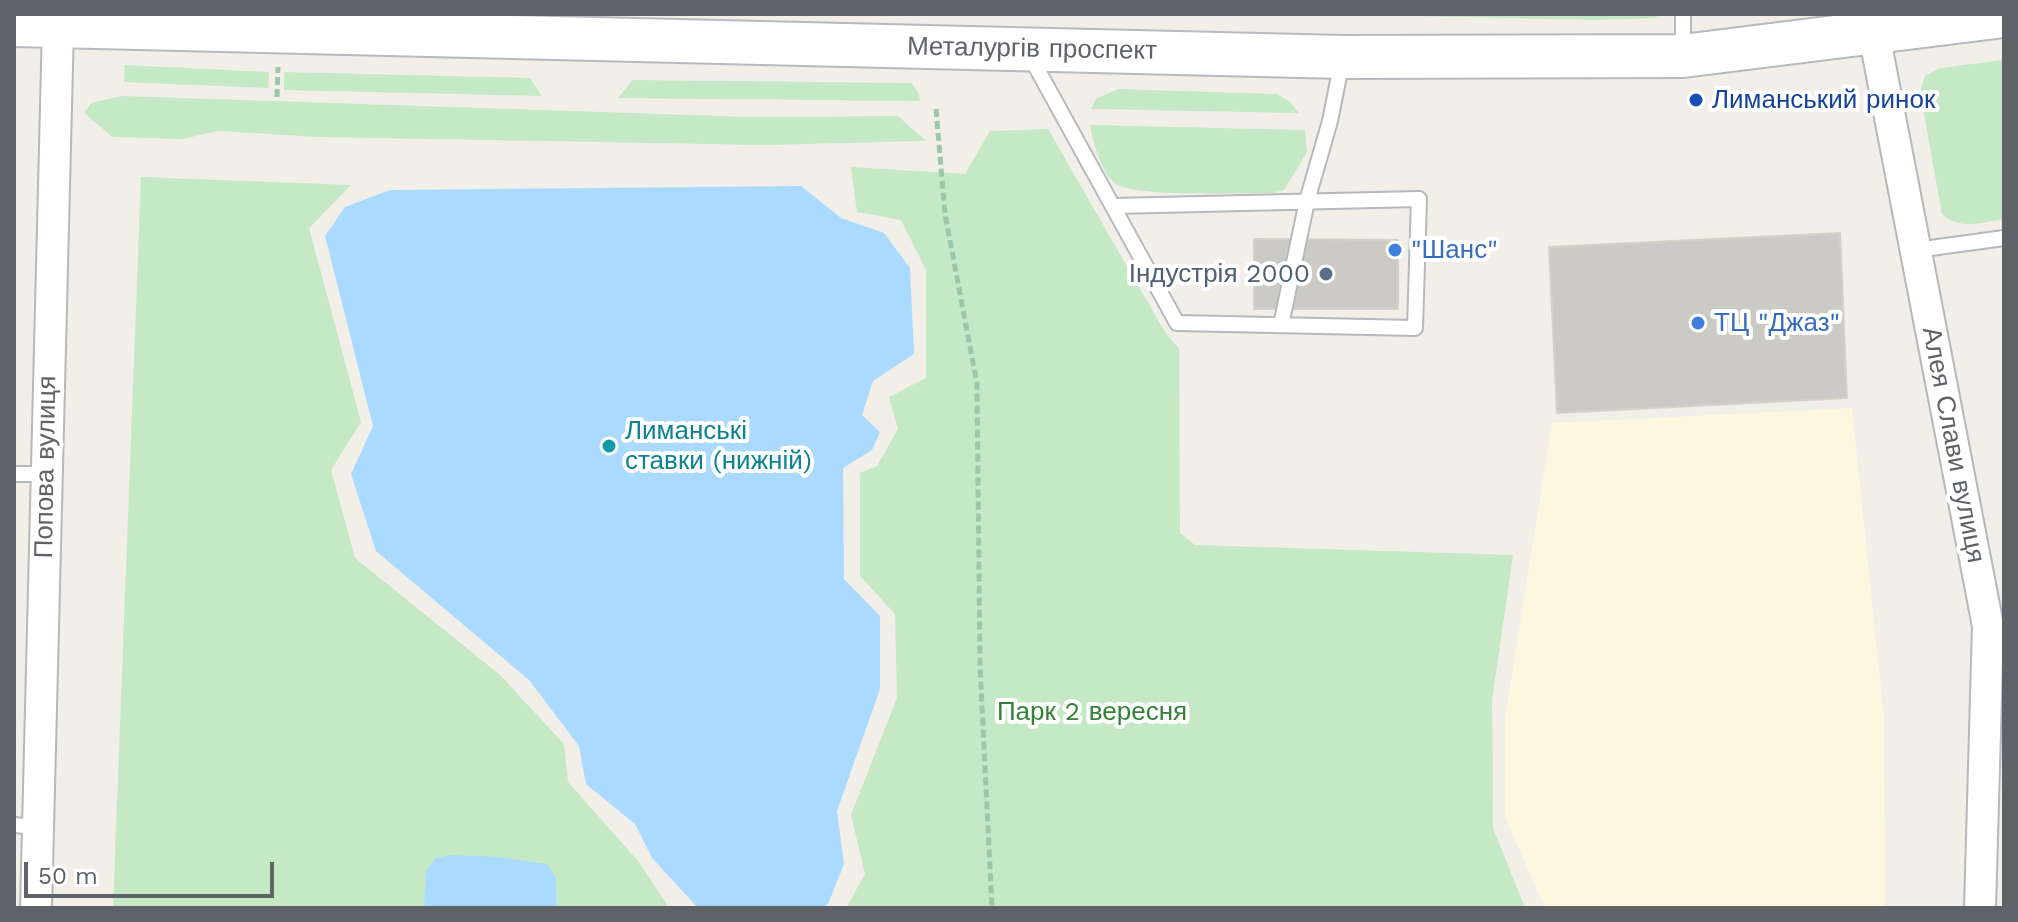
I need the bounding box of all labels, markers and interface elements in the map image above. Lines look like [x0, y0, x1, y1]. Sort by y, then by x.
street label: Металургів проспект [907, 31, 1157, 67]
place label: Лиманський ринок [1712, 84, 1935, 116]
marker: Лиманський ринок [1687, 91, 1705, 109]
place label: "Шанс" [1411, 234, 1498, 266]
marker: "Шанс" [1386, 241, 1404, 259]
place label: Індустрія 2000 [1129, 258, 1310, 290]
marker: Індустрія 2000 [1317, 265, 1335, 283]
place label: ТЦ "Джаз" [1714, 307, 1840, 339]
marker: ТЦ "Джаз" [1689, 314, 1707, 332]
street label: Алея Слави вулиця [1915, 324, 1991, 566]
street label: Попова вулиця [29, 375, 63, 559]
place label: Лиманські ставки (нижній) [625, 415, 812, 476]
marker: Лиманські ставки (нижній) [600, 437, 618, 455]
park label: Парк 2 вересня [997, 696, 1187, 728]
scale bar [28, 846, 278, 896]
text: 50 m [38, 862, 98, 890]

